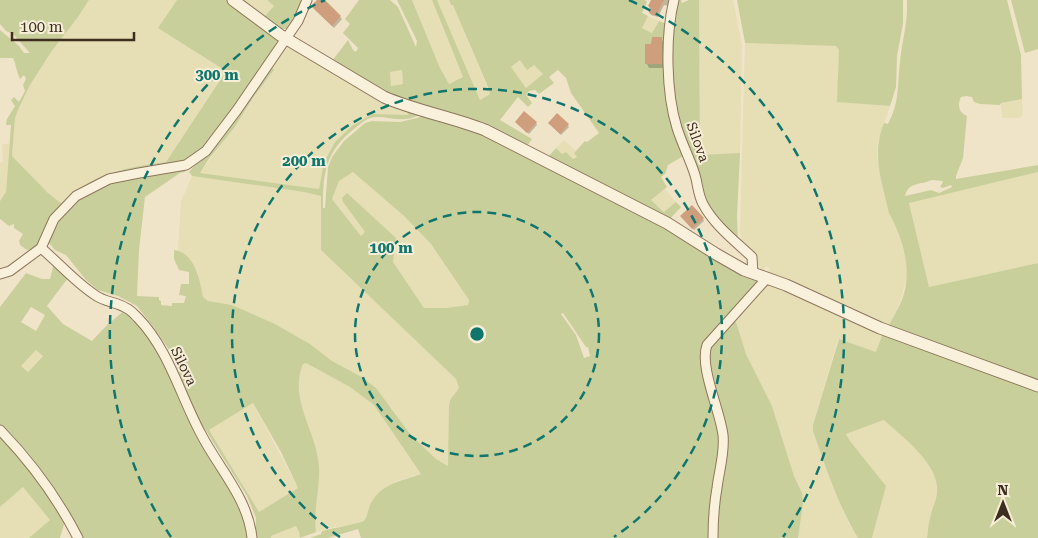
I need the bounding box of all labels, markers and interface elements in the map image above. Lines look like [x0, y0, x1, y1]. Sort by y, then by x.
scale bar [12, 10, 135, 42]
text: 100 m [20, 18, 63, 36]
text: 300 m [195, 66, 239, 84]
street label: Silova [683, 120, 713, 164]
text: 200 m [282, 152, 326, 170]
text: 100 m [369, 239, 413, 257]
centre of rings [468, 325, 486, 343]
street label: Silova [168, 344, 200, 388]
north arrow [978, 478, 1028, 528]
text: N [998, 482, 1009, 498]

